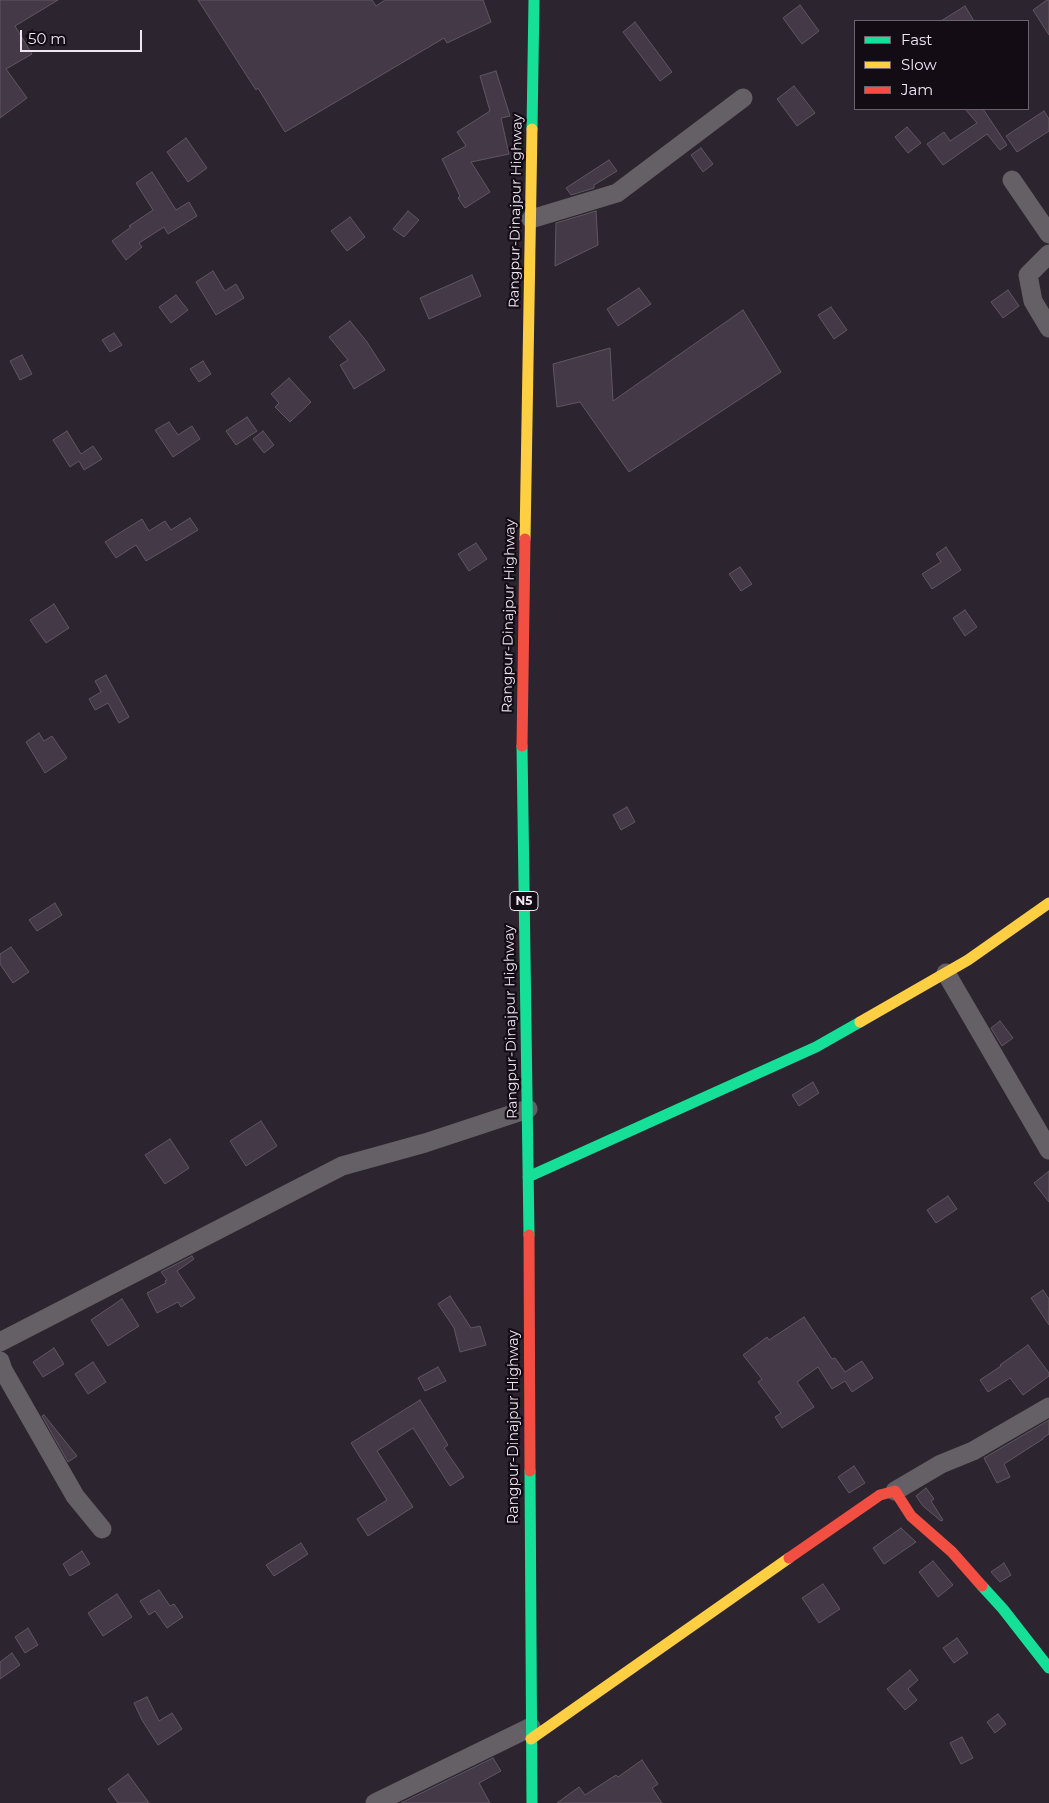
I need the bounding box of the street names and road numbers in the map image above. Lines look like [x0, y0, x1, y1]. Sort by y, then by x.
street label: Rangpur-Dinajpur Highway [506, 114, 526, 308]
street label: Rangpur-Dinajpur Highway [499, 519, 519, 713]
road number: N5 [510, 891, 538, 910]
street label: Rangpur-Dinajpur Highway [501, 925, 521, 1119]
street label: Rangpur-Dinajpur Highway [506, 1330, 522, 1524]

